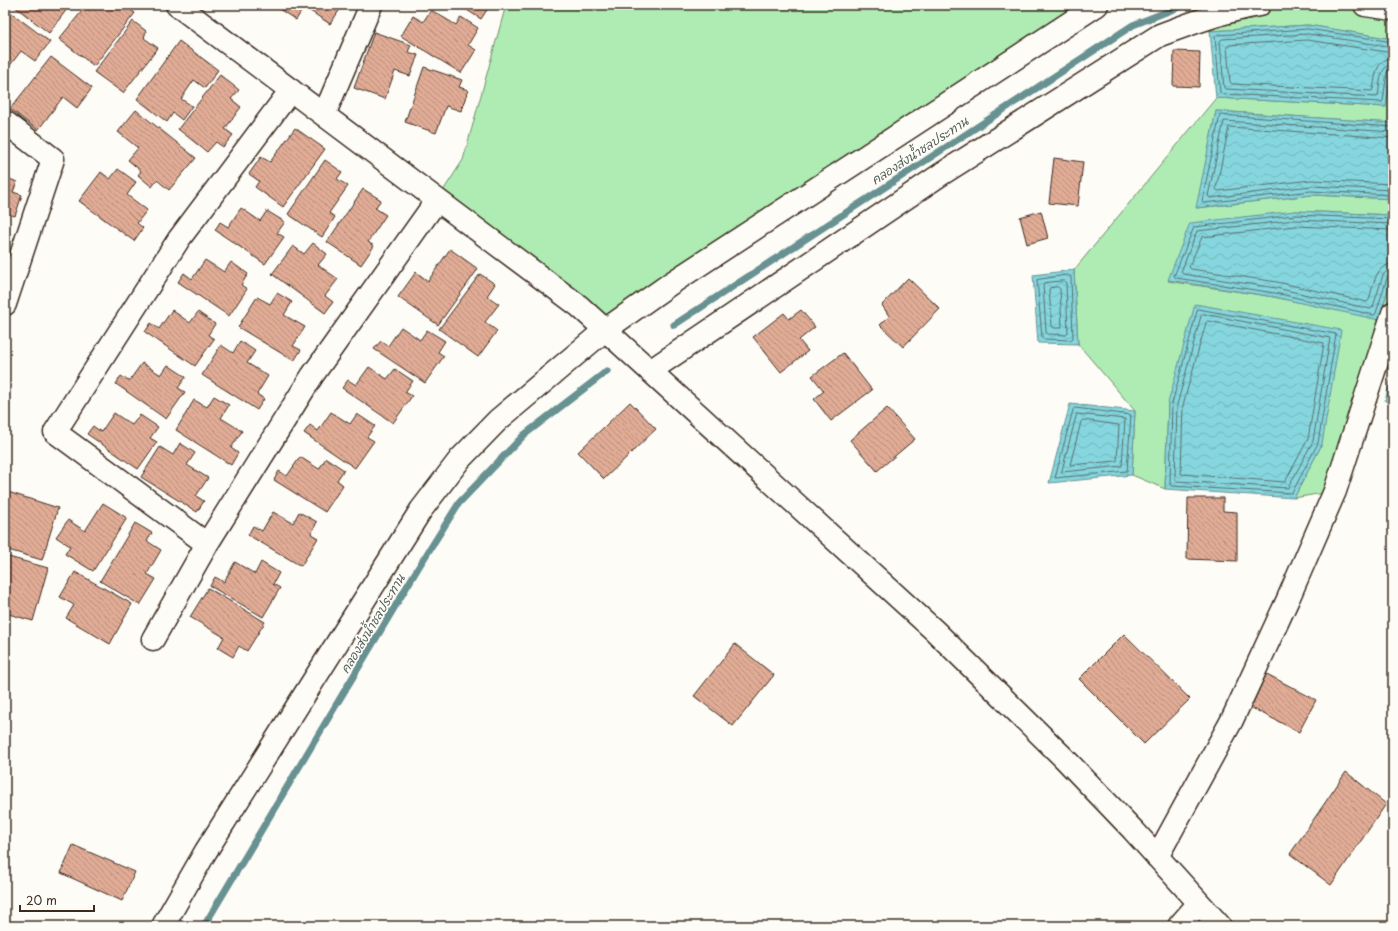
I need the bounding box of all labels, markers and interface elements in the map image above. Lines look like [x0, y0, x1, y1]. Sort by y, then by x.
water label: คลองส่งน้ำชลประทาน [867, 111, 972, 188]
water label: คลองส่งน้ำชลประทาน [335, 569, 409, 676]
scale bar [20, 887, 94, 913]
text: 20 m [26, 891, 57, 909]

